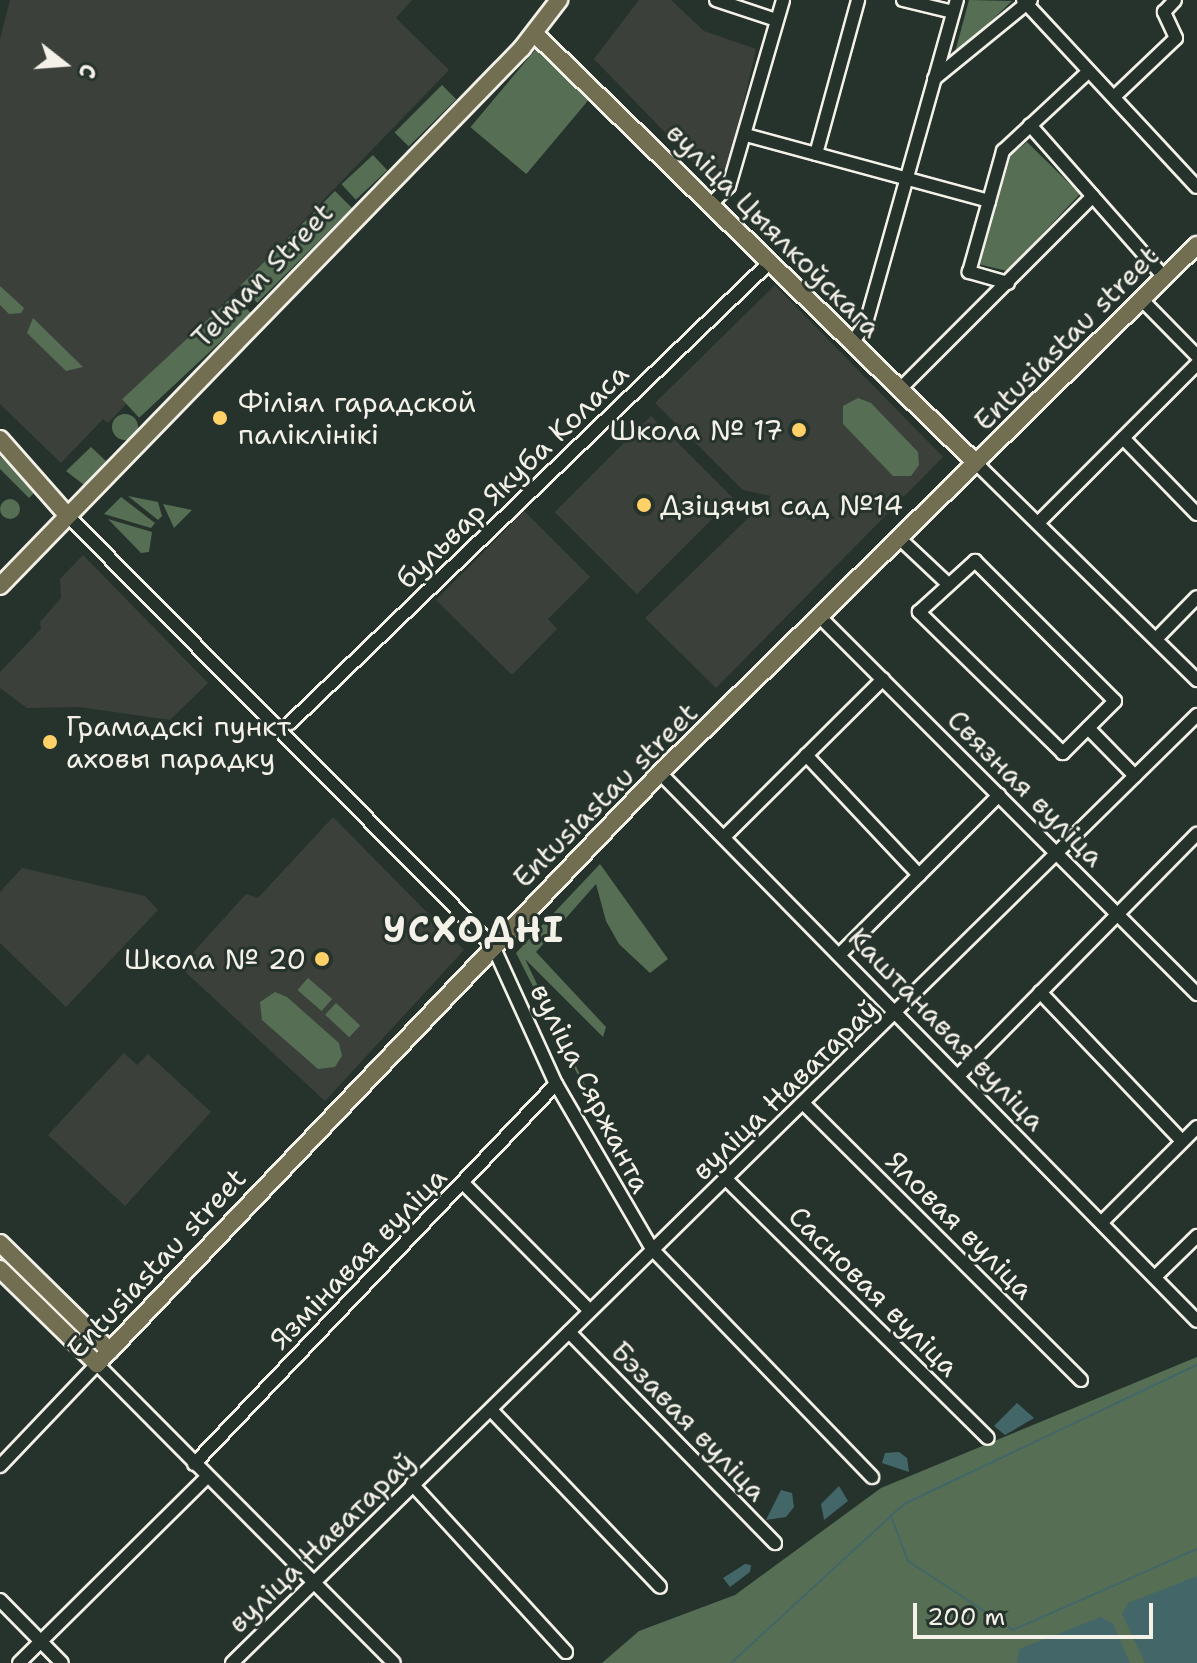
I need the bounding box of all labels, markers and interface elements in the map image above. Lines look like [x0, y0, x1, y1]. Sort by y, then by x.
north arrow [24, 24, 104, 104]
text: С [72, 60, 103, 82]
street label: вуліца Цыялкоўскага [660, 116, 888, 344]
street label: Telman Street [184, 196, 340, 354]
street label: Entusiastau street [967, 239, 1165, 437]
street label: бульвар Якуба Коласа [389, 356, 635, 596]
place label: Філіял гарадской паліклінікі [238, 385, 476, 451]
marker: Філіял гарадской паліклінікі [209, 407, 231, 429]
place label: Школа № 17 [610, 413, 783, 447]
marker: Школа № 17 [790, 421, 808, 439]
place label: Дзіцячы сад №14 [660, 488, 903, 522]
marker: Дзіцячы сад №14 [635, 496, 653, 514]
street label: Entusiastau street [506, 696, 704, 894]
street label: Связная вуліца [941, 703, 1111, 873]
place label: Грамадскі пункт аховы парадку [66, 709, 291, 775]
marker: Грамадскі пункт аховы парадку [41, 733, 59, 751]
district label: УСХОДНІ [383, 908, 565, 952]
street label: Каштанавая вуліца [842, 921, 1052, 1137]
place label: Школа № 20 [124, 942, 306, 976]
marker: Школа № 20 [313, 950, 331, 968]
street label: вуліца Сяржанта [524, 978, 658, 1198]
street label: вуліца Наватараў [685, 991, 885, 1187]
street label: Яловая вуліца [879, 1144, 1041, 1306]
street label: Язмінавая вуліца [263, 1160, 453, 1356]
street label: Entusiastau street [59, 1161, 253, 1365]
street label: Сасновая вуліца [782, 1199, 966, 1383]
street label: Бэзавая вуліца [604, 1334, 774, 1508]
street label: вуліца Наватараў [221, 1444, 421, 1640]
scale bar [917, 1587, 1157, 1637]
text: 200 m [927, 1601, 1005, 1633]

